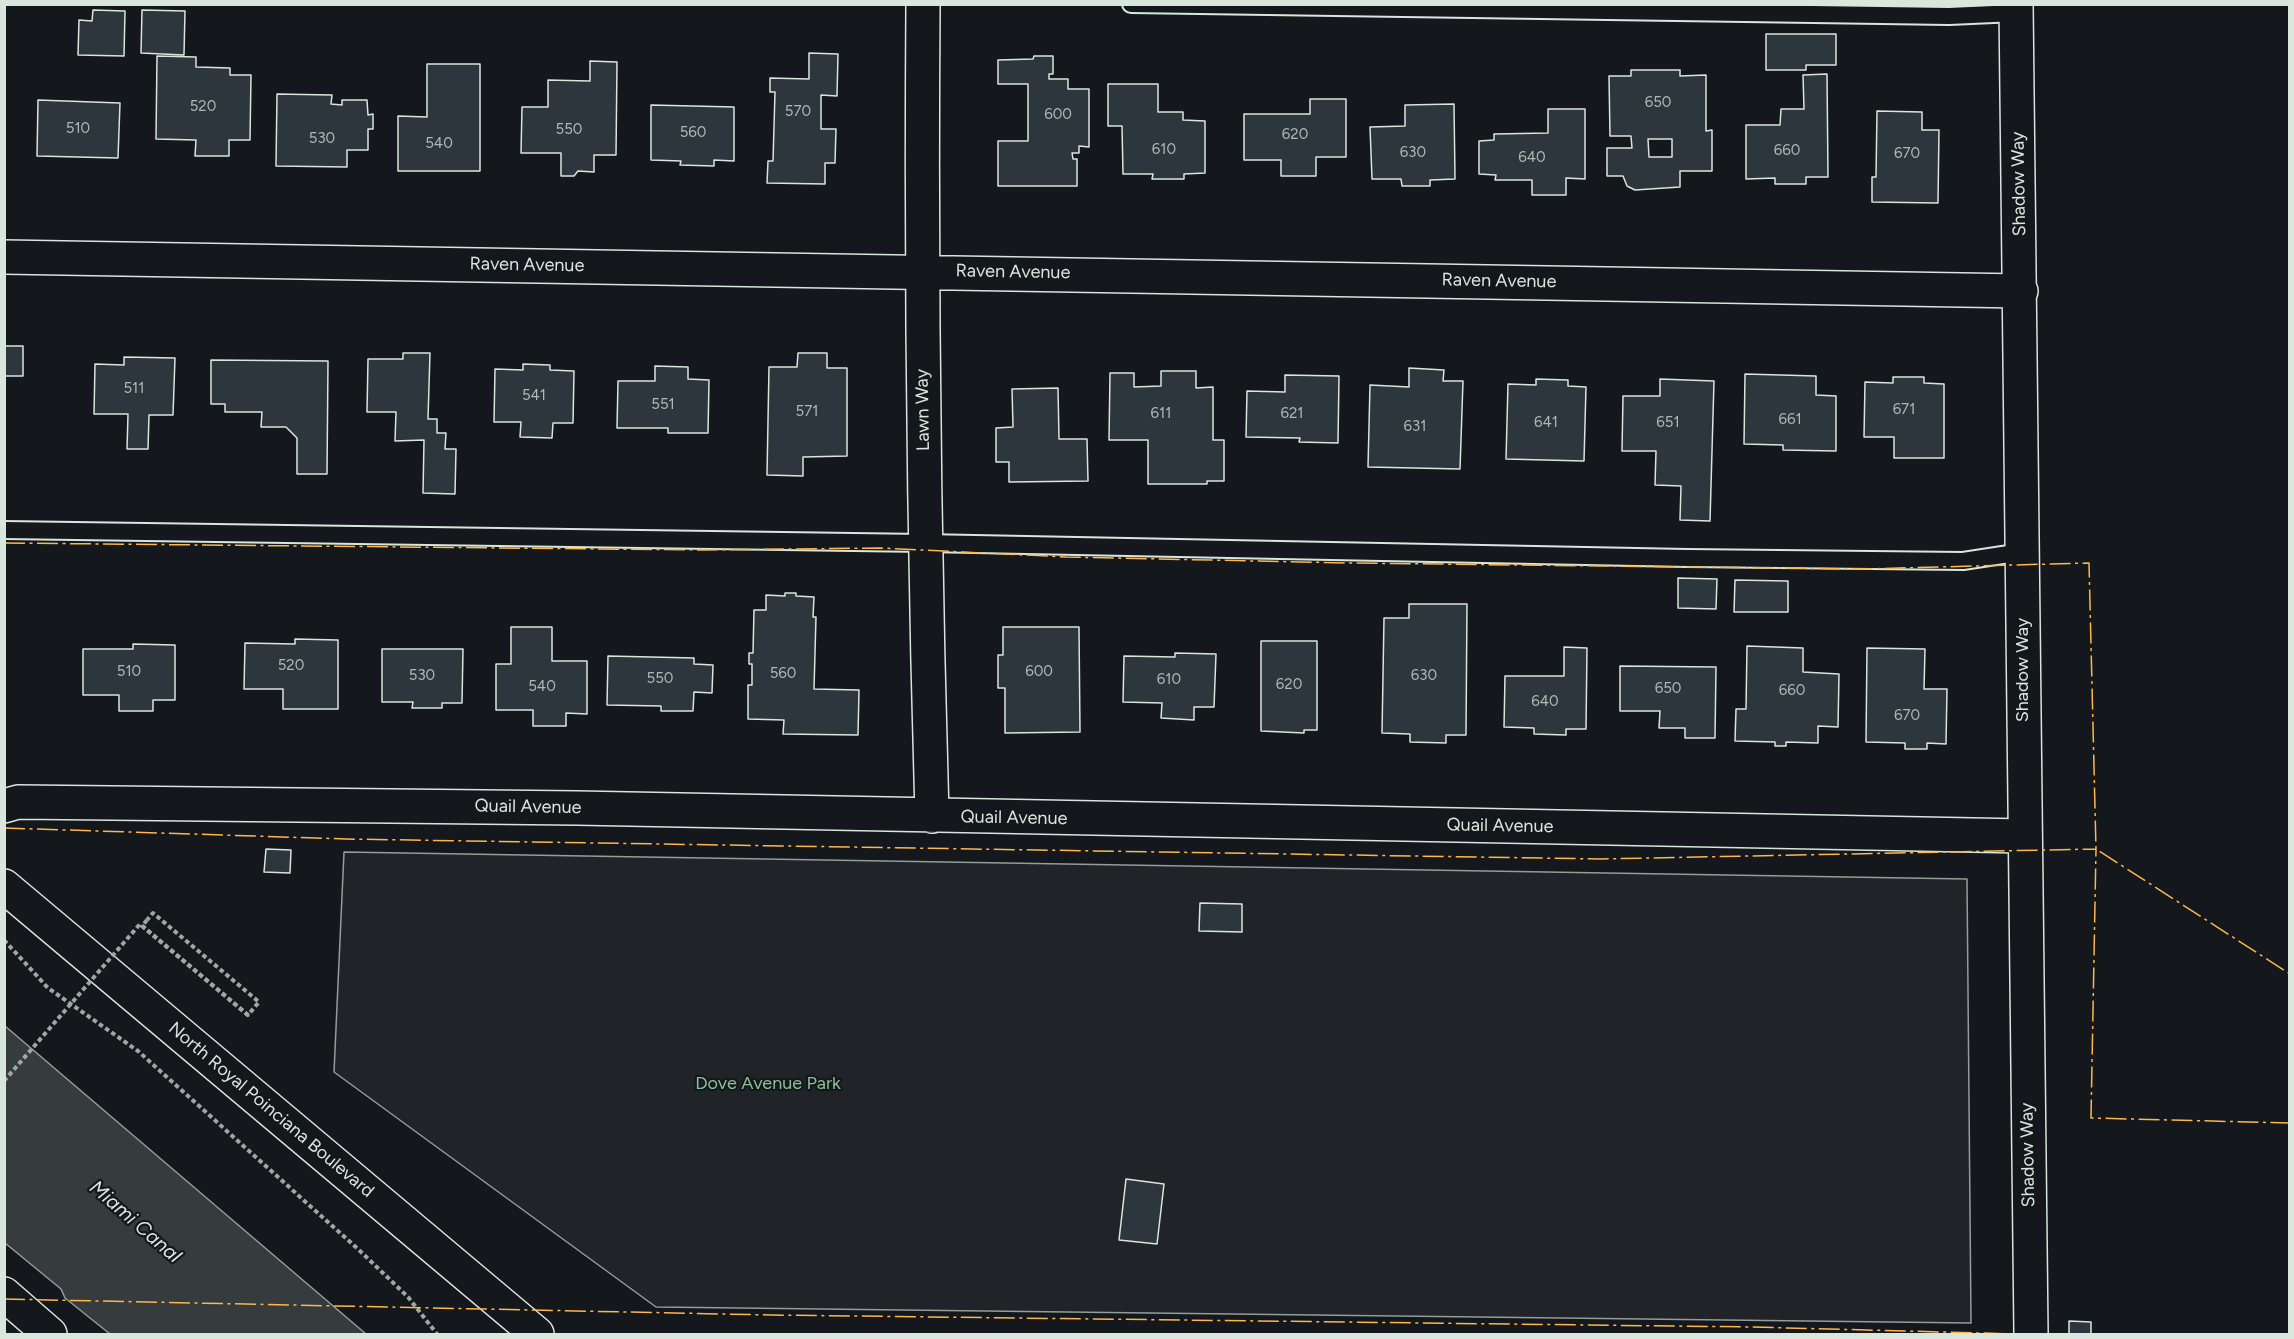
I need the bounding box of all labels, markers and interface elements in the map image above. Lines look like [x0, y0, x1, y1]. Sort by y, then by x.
house number: 650 [1645, 94, 1671, 112]
house number: 520 [190, 98, 216, 116]
house number: 570 [785, 103, 811, 121]
house number: 600 [1044, 106, 1072, 124]
house number: 510 [66, 120, 90, 138]
house number: 550 [556, 121, 582, 139]
house number: 560 [680, 124, 706, 142]
house number: 620 [1282, 126, 1308, 144]
house number: 530 [309, 130, 335, 148]
street label: Shadow Way [2007, 131, 2031, 237]
house number: 540 [425, 135, 453, 153]
house number: 610 [1152, 141, 1176, 159]
house number: 660 [1774, 142, 1800, 160]
house number: 630 [1400, 144, 1426, 162]
house number: 670 [1894, 145, 1920, 163]
house number: 640 [1518, 149, 1546, 167]
street label: Raven Avenue [469, 253, 585, 277]
street label: Raven Avenue [955, 260, 1071, 284]
street label: Raven Avenue [1441, 269, 1557, 293]
street label: Lawn Way [911, 369, 935, 451]
house number: 511 [123, 380, 145, 398]
house number: 541 [522, 387, 546, 405]
house number: 551 [651, 396, 675, 414]
house number: 671 [1893, 401, 1915, 419]
house number: 571 [796, 403, 818, 421]
house number: 611 [1151, 405, 1171, 423]
house number: 621 [1280, 405, 1304, 423]
house number: 661 [1778, 411, 1802, 429]
house number: 641 [1534, 414, 1558, 432]
house number: 651 [1656, 414, 1680, 432]
house number: 631 [1404, 418, 1426, 436]
street label: Shadow Way [2012, 618, 2034, 722]
house number: 520 [278, 657, 304, 675]
house number: 510 [117, 663, 141, 681]
house number: 600 [1025, 663, 1053, 681]
house number: 560 [770, 665, 796, 683]
house number: 530 [409, 667, 435, 685]
house number: 630 [1411, 667, 1437, 685]
house number: 550 [647, 670, 673, 688]
house number: 610 [1157, 671, 1181, 689]
house number: 620 [1276, 676, 1302, 694]
house number: 540 [528, 678, 556, 696]
house number: 650 [1655, 680, 1681, 698]
house number: 660 [1779, 682, 1805, 700]
house number: 640 [1531, 693, 1559, 711]
house number: 670 [1894, 707, 1920, 725]
street label: Quail Avenue [474, 795, 582, 819]
street label: Quail Avenue [960, 806, 1068, 830]
street label: Quail Avenue [1446, 814, 1554, 838]
street label: North Royal Poinciana Boulevard [164, 1018, 378, 1202]
park label: Dove Avenue Park [695, 1073, 841, 1095]
street label: Shadow Way [2016, 1102, 2040, 1208]
water label: Miami Canal [84, 1176, 186, 1268]

